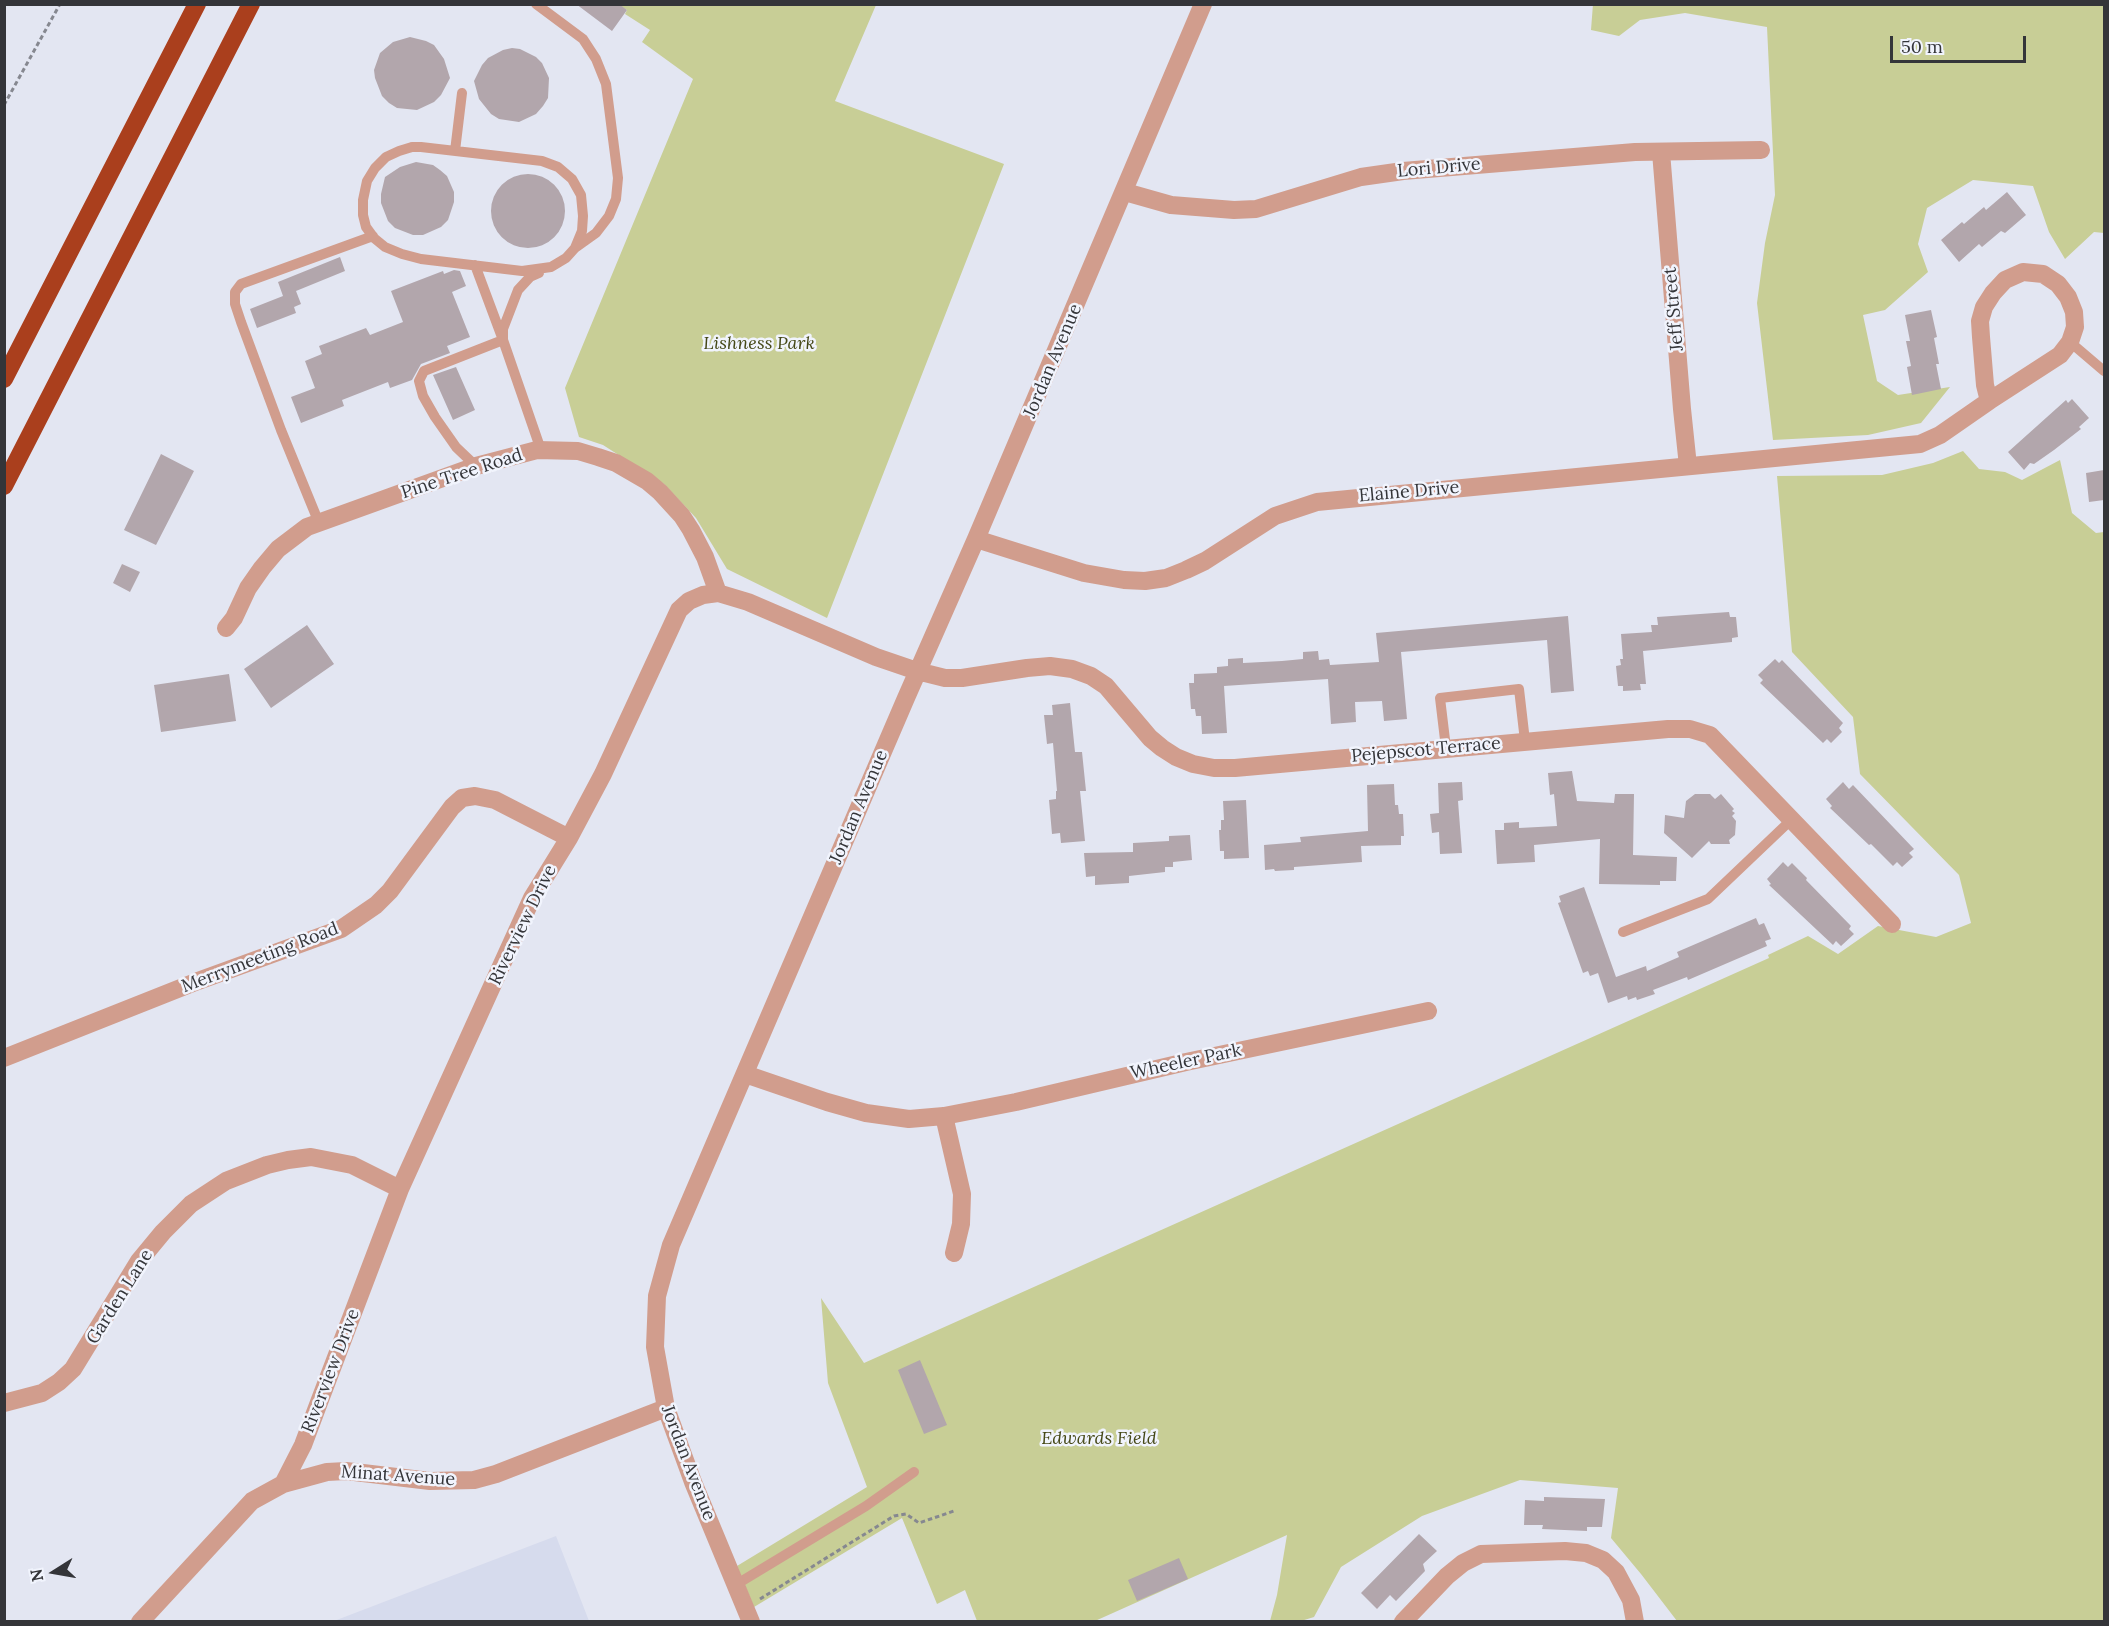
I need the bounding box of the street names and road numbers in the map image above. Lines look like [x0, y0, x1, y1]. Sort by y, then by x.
street label: Lori Drive [1396, 154, 1482, 182]
street label: Jeff Street [1660, 266, 1688, 352]
street label: Jordan Avenue [1019, 301, 1087, 421]
street label: Pine Tree Road [399, 444, 525, 504]
street label: Elaine Drive [1358, 477, 1460, 507]
street label: Pejepscot Terrace [1350, 733, 1502, 767]
street label: Jordan Avenue [825, 747, 893, 867]
street label: Riverview Drive [485, 861, 561, 989]
street label: Merrymeeting Road [178, 918, 342, 998]
street label: Wheeler Park [1128, 1040, 1244, 1084]
street label: Garden Lane [82, 1246, 158, 1348]
street label: Riverview Drive [297, 1306, 365, 1436]
street label: Jordan Avenue [656, 1402, 720, 1524]
street label: Minat Avenue [340, 1461, 456, 1491]

